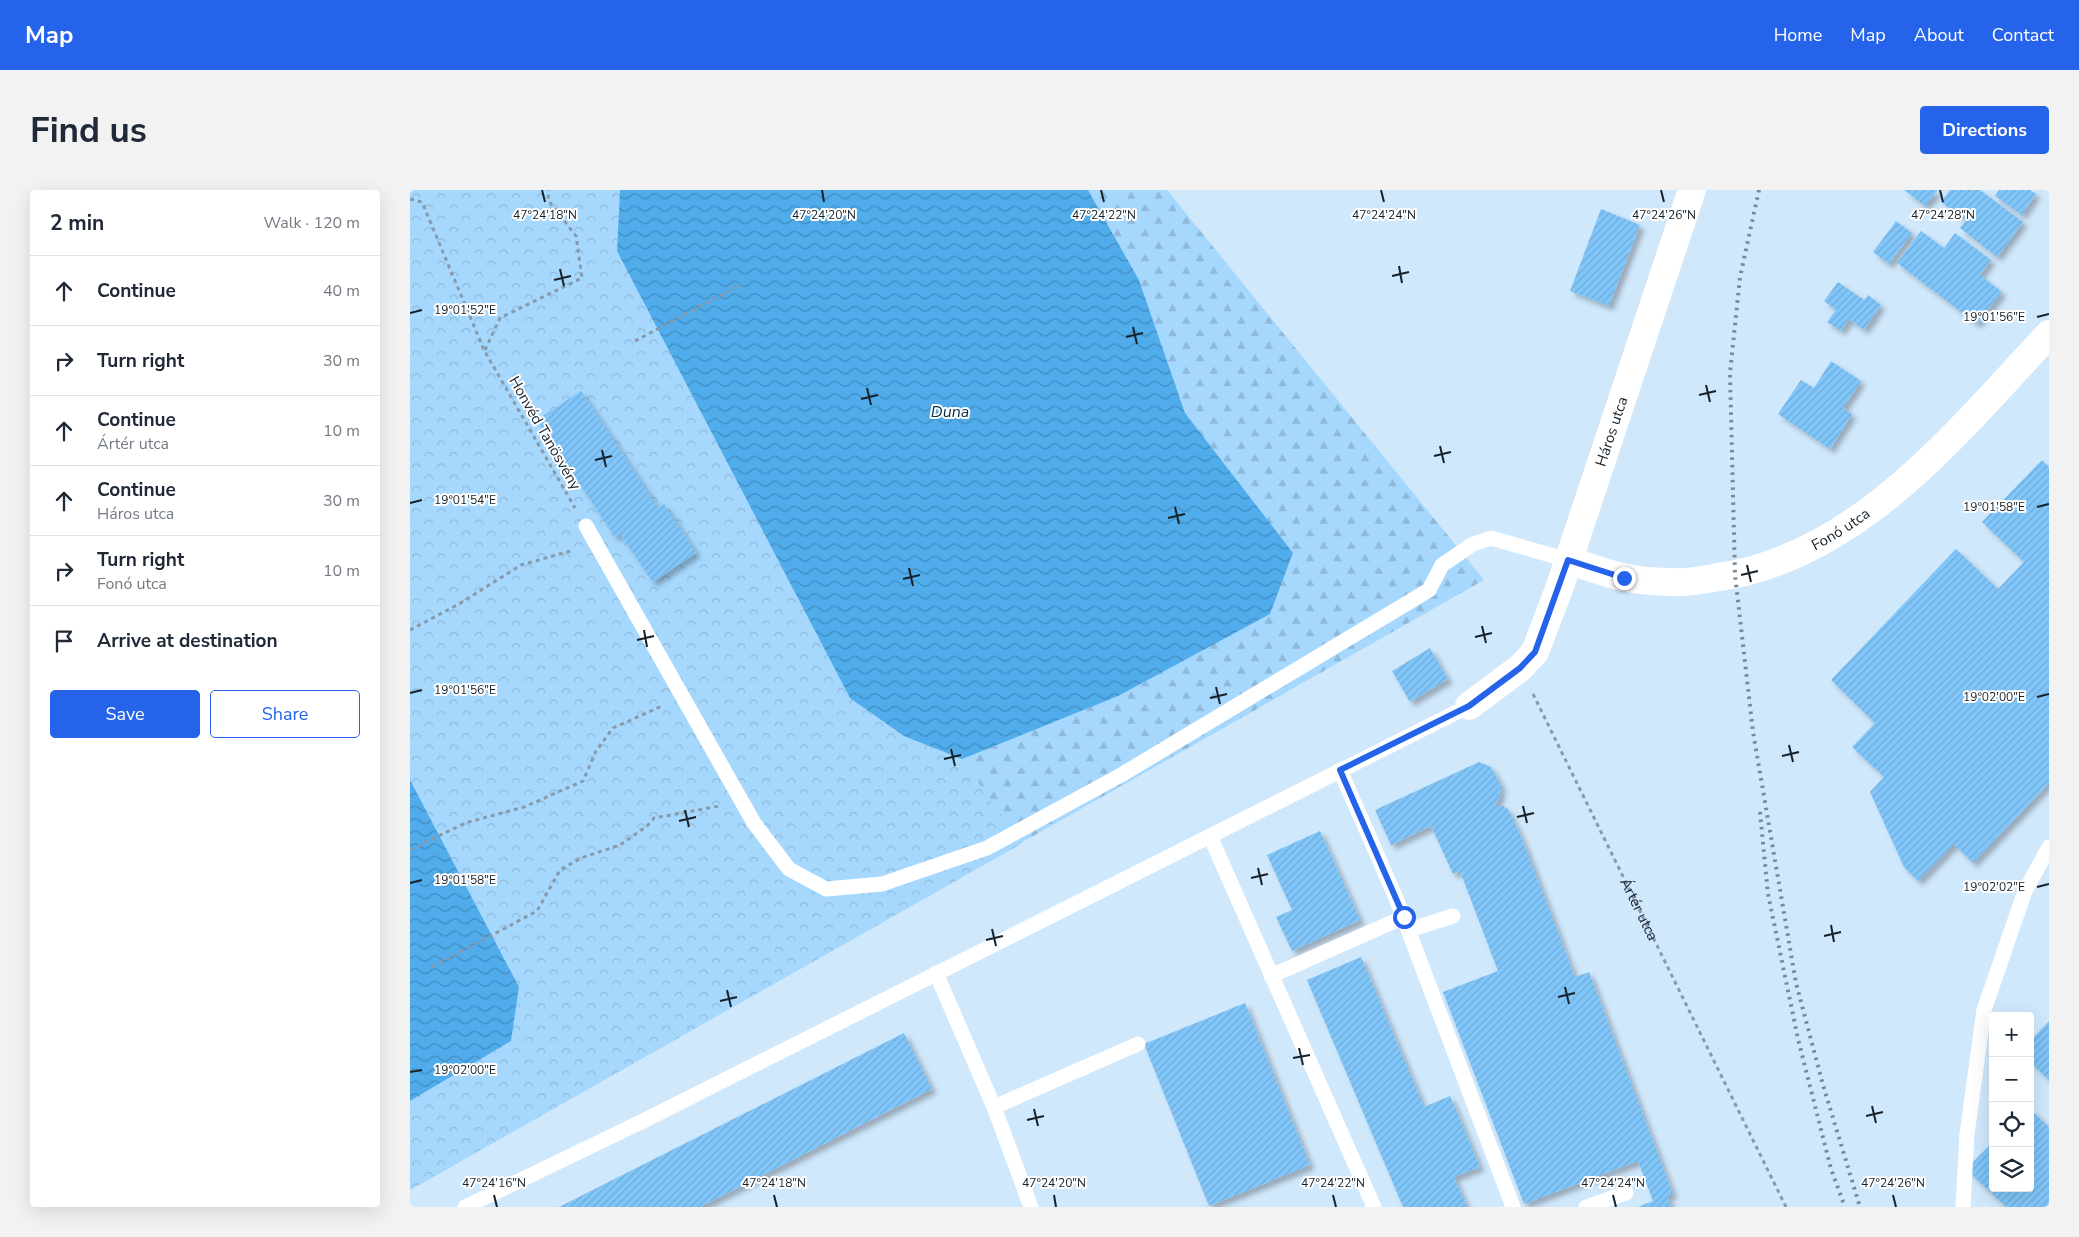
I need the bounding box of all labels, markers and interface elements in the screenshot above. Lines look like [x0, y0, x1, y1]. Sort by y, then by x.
text: Map [25, 19, 73, 51]
text: Home [1774, 23, 1822, 47]
text: Map [1850, 23, 1886, 47]
text: About [1914, 23, 1964, 47]
text: Contact [1992, 23, 2054, 47]
button: Directions [1920, 106, 2049, 154]
text: Find us [30, 107, 147, 154]
text: 47°24'18"N [513, 207, 577, 223]
text: 47°24'20"N [792, 207, 856, 223]
text: 47°24'22"N [1072, 207, 1136, 223]
text: 47°24'24"N [1352, 207, 1416, 223]
text: 47°24'26"N [1632, 207, 1696, 223]
text: 47°24'28"N [1911, 207, 1975, 223]
text: 2 min [50, 209, 104, 237]
text: Walk · 120 m [264, 212, 360, 234]
icon: ahead [50, 277, 78, 305]
text: Continue [97, 278, 176, 304]
text: 40 m [323, 280, 360, 302]
text: 19°01'52"E [434, 302, 496, 318]
text: 19°01'56"E [1963, 309, 2025, 325]
icon: right [50, 347, 78, 375]
text: Turn right [97, 348, 184, 374]
text: 30 m [323, 350, 360, 372]
street label: Honvéd Tanösvény [504, 373, 586, 494]
street label: Háros utca [1591, 394, 1632, 469]
water label: Duna [931, 401, 969, 423]
text: Continue [97, 407, 176, 433]
icon: ahead [50, 417, 78, 445]
text: 10 m [323, 420, 360, 442]
text: Ártér utca [97, 433, 169, 455]
text: Continue [97, 477, 176, 503]
icon: ahead [50, 487, 78, 515]
text: 30 m [323, 490, 360, 512]
text: 19°01'54"E [434, 492, 496, 508]
text: 19°01'58"E [1963, 499, 2025, 515]
text: Háros utca [97, 503, 174, 525]
street label: Fonó utca [1808, 503, 1874, 555]
text: Turn right [97, 547, 184, 573]
icon: right [50, 557, 78, 585]
text: 10 m [323, 560, 360, 582]
route end [1613, 567, 1636, 590]
text: Fonó utca [97, 573, 167, 595]
icon: arrive [50, 627, 78, 655]
text: Arrive at destination [97, 628, 278, 654]
text: 19°01'56"E [434, 682, 496, 698]
text: 19°02'00"E [1963, 689, 2025, 705]
button: Save [50, 690, 200, 738]
button: Share [210, 690, 360, 738]
text: 19°01'58"E [434, 872, 496, 888]
street label: Ártér utca [1615, 875, 1663, 944]
text: 19°02'02"E [1963, 879, 2025, 895]
route start [1393, 906, 1416, 929]
map controls [1989, 1012, 2034, 1192]
button: + [1989, 1012, 2034, 1057]
button: − [1989, 1057, 2034, 1102]
text: 19°02'00"E [434, 1062, 496, 1078]
button: locate [1989, 1102, 2034, 1147]
button: layers [1989, 1147, 2034, 1192]
text: 47°24'16"N [462, 1175, 526, 1191]
text: 47°24'18"N [742, 1175, 806, 1191]
text: 47°24'20"N [1022, 1175, 1086, 1191]
text: 47°24'22"N [1301, 1175, 1365, 1191]
text: 47°24'24"N [1581, 1175, 1645, 1191]
text: 47°24'26"N [1861, 1175, 1925, 1191]

